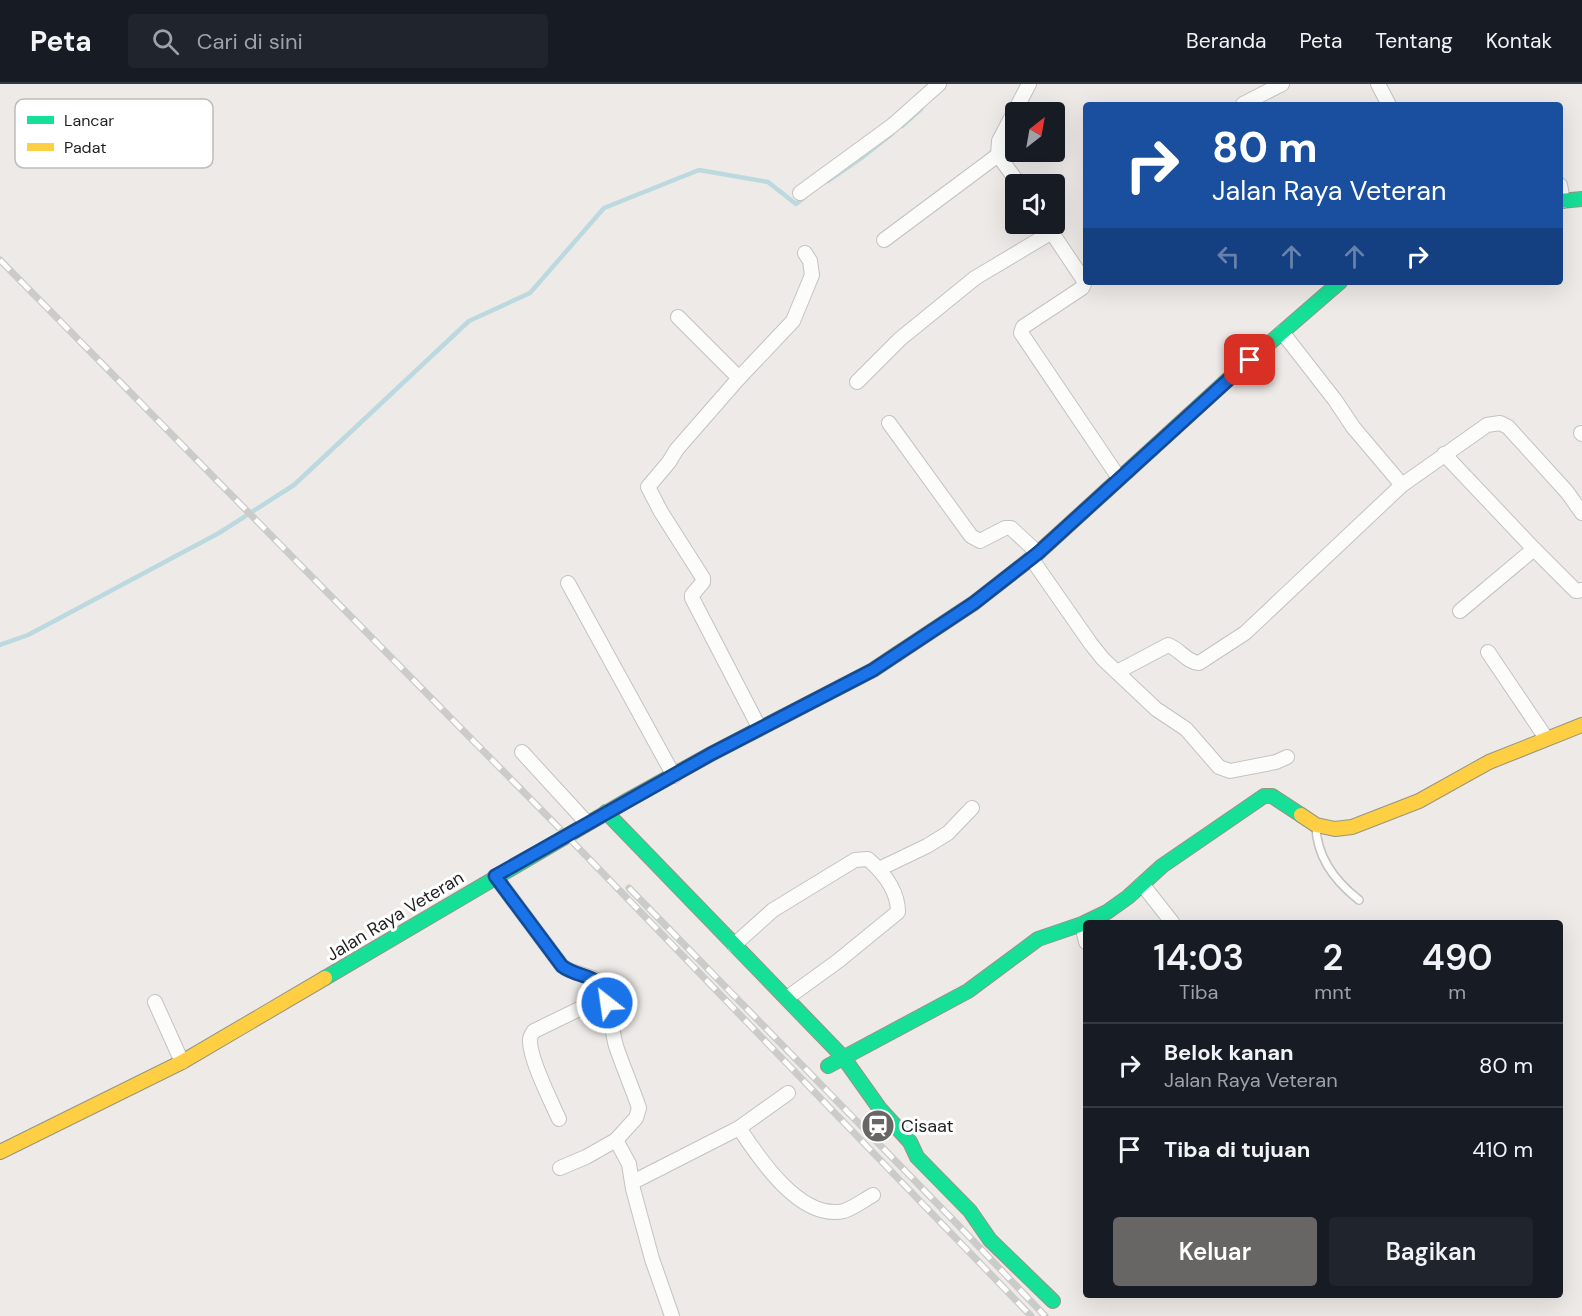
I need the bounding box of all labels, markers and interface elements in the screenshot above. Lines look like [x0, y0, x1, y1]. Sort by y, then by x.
search box [128, 14, 548, 68]
text: Peta [30, 23, 92, 60]
icon: search [149, 25, 182, 58]
text: Cari di sini [197, 27, 303, 56]
text: Beranda [1186, 27, 1267, 55]
text: Peta [1300, 27, 1342, 55]
text: Tentang [1375, 27, 1453, 55]
text: Kontak [1486, 27, 1552, 55]
legend [15, 99, 213, 168]
north arrow [1005, 102, 1065, 162]
map controls [1005, 102, 1065, 234]
text: Lancar [64, 110, 114, 131]
text: 80 m [1212, 120, 1318, 175]
icon: right [1113, 126, 1191, 204]
text: Padat [64, 137, 106, 158]
text: Jalan Raya Veteran [1212, 173, 1447, 208]
button: sound [1005, 174, 1065, 234]
icon: left [1212, 240, 1245, 273]
icon: ahead [1275, 240, 1308, 273]
icon: ahead [1338, 240, 1371, 273]
icon: right [1401, 240, 1434, 273]
pin [1224, 334, 1275, 385]
icon: arrive [1233, 343, 1266, 376]
street label: Jalan Raya Veteran [322, 865, 468, 967]
text: 14:03 [1153, 934, 1244, 981]
text: 2 [1323, 934, 1343, 981]
text: 490 [1422, 934, 1493, 981]
position arrow [575, 971, 639, 1035]
text: Tiba [1179, 979, 1218, 1005]
text: mnt [1314, 979, 1352, 1005]
text: m [1448, 979, 1466, 1005]
text: Belok kanan [1164, 1038, 1294, 1067]
icon: right [1113, 1049, 1146, 1082]
text: 80 m [1479, 1051, 1533, 1080]
text: Jalan Raya Veteran [1164, 1067, 1338, 1093]
station icon: Cisaat [860, 1108, 896, 1144]
place label: Cisaat [901, 1114, 954, 1138]
icon: arrive [1113, 1133, 1146, 1166]
text: Tiba di tujuan [1164, 1135, 1310, 1164]
text: 410 m [1472, 1135, 1533, 1164]
button: Keluar [1113, 1217, 1317, 1286]
button: Bagikan [1329, 1217, 1533, 1286]

